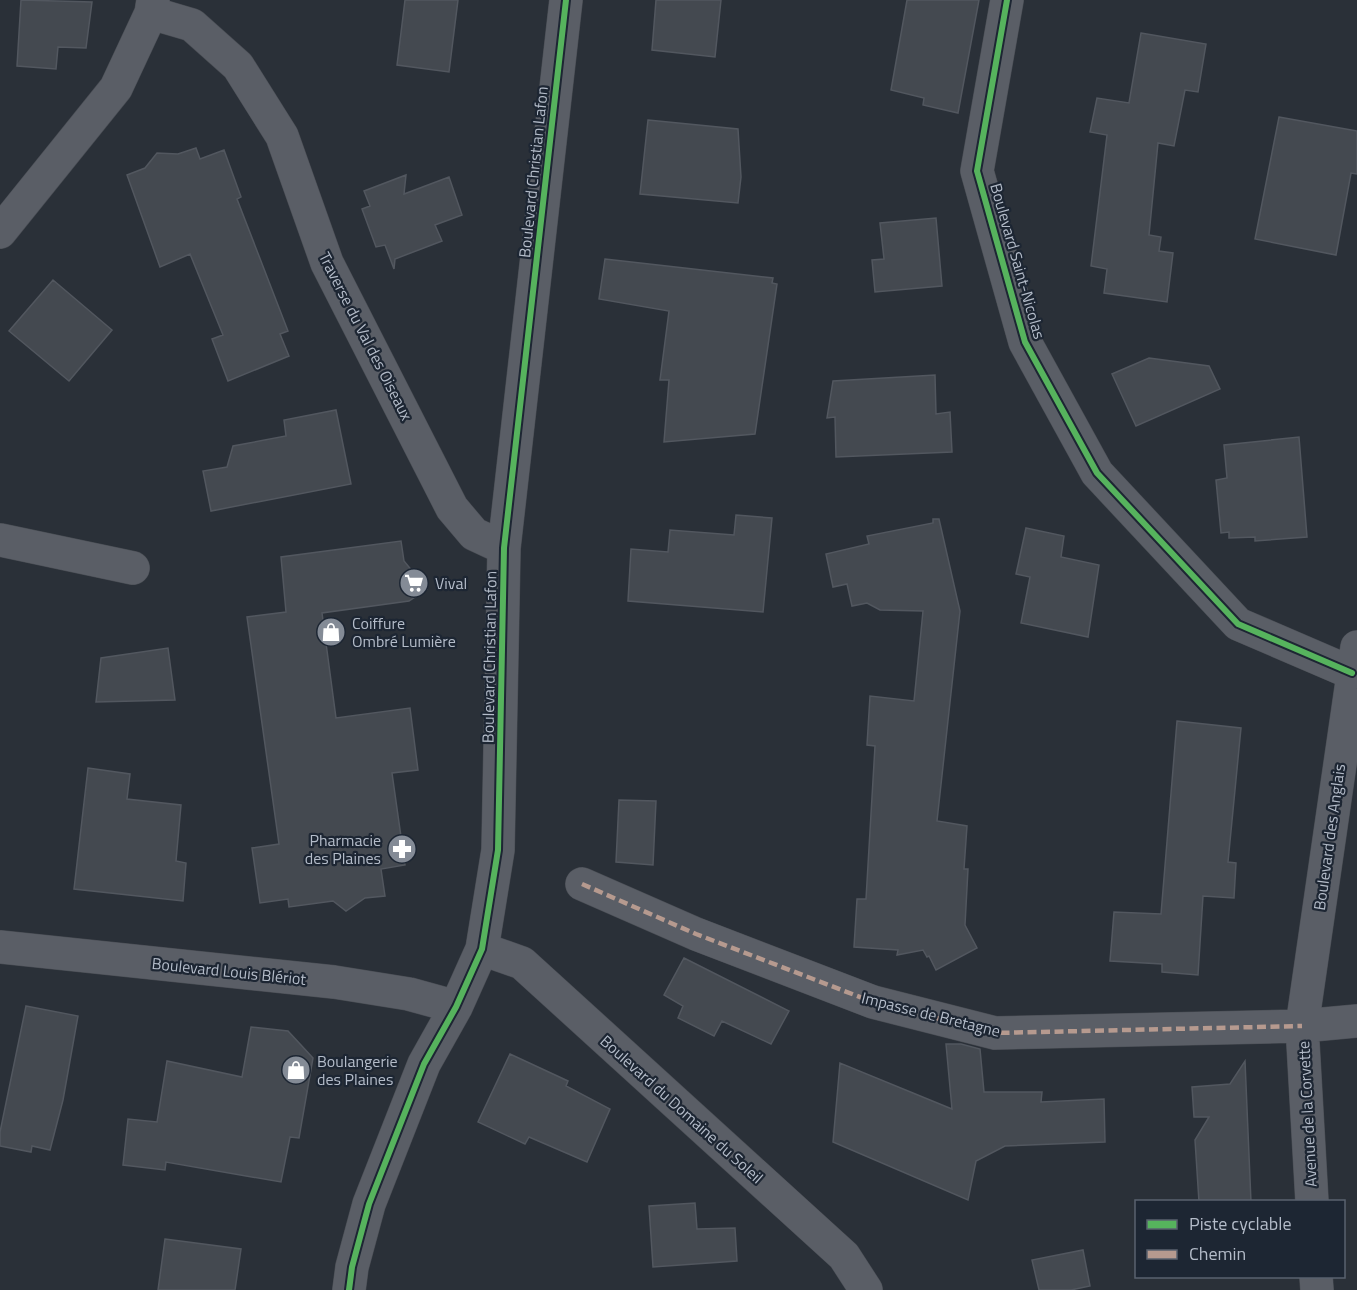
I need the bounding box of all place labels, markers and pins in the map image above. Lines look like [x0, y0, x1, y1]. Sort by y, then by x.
supermarket icon: Vival [398, 567, 430, 599]
place label: Vival [435, 571, 467, 595]
place label: Coiffure Ombré Lumière [352, 611, 456, 653]
shop icon: Coiffure Ombré Lumière [315, 616, 347, 648]
place label: Pharmacie des Plaines [305, 828, 381, 870]
pharmacy icon: Pharmacie des Plaines [386, 833, 418, 865]
place label: Boulangerie des Plaines [317, 1049, 398, 1091]
shop icon: Boulangerie des Plaines [280, 1054, 312, 1086]

